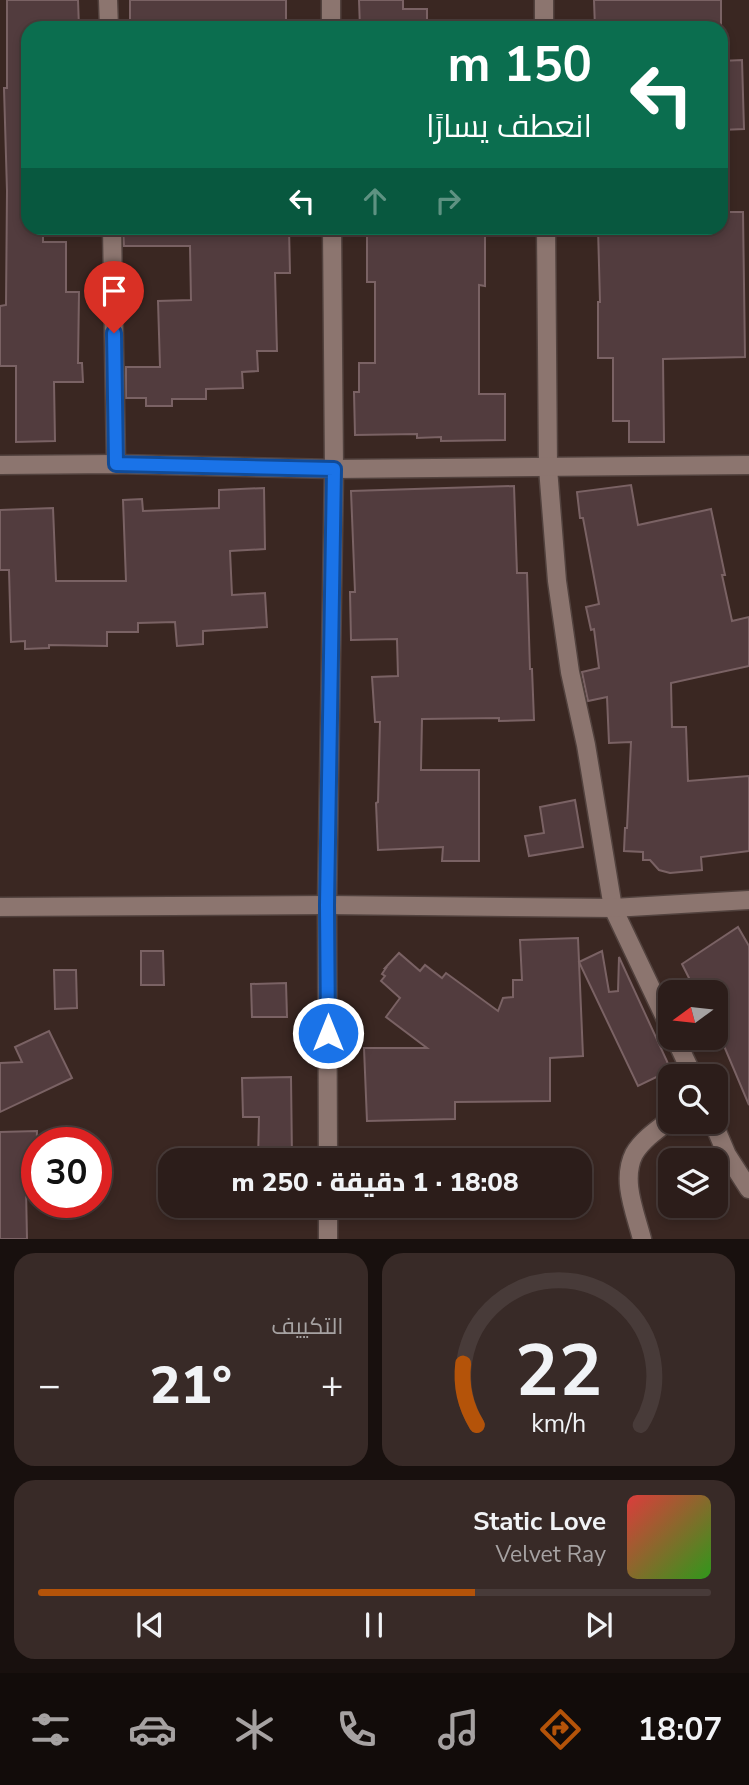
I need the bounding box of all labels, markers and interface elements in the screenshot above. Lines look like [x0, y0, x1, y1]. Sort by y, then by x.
text: 150 m [448, 31, 592, 98]
icon: left [616, 49, 707, 140]
text: انعطف يسارًا [426, 105, 592, 148]
icon: left [283, 182, 321, 220]
icon: ahead [356, 182, 394, 220]
icon: right [429, 182, 467, 220]
pin [84, 261, 144, 333]
icon: arrive [95, 272, 133, 310]
north arrow [658, 980, 728, 1050]
map controls [658, 980, 728, 1218]
position arrow [291, 996, 365, 1070]
button: search [658, 1064, 728, 1134]
speed limit sign: 30 [21, 1127, 112, 1218]
button: layers [658, 1148, 728, 1218]
text: 18:08 · 1 دقيقة · 250 m [231, 1165, 519, 1200]
text: التكييف [271, 1311, 344, 1342]
text: 22 [515, 1322, 602, 1422]
text: 21° [150, 1350, 232, 1421]
text: − [38, 1360, 61, 1411]
text: + [321, 1360, 344, 1411]
text: km/h [531, 1407, 586, 1441]
text: Static Love [473, 1504, 606, 1539]
text: Velvet Ray [496, 1539, 606, 1570]
icon: previous [131, 1606, 169, 1644]
icon: pause [355, 1606, 393, 1644]
icon: next [580, 1606, 618, 1644]
icon: filters [26, 1705, 75, 1754]
icon: car [128, 1705, 177, 1754]
icon: climate [230, 1705, 279, 1754]
icon: phone [332, 1705, 381, 1754]
icon: music [434, 1705, 483, 1754]
icon: directions [536, 1705, 585, 1754]
text: 18:07 [638, 1708, 723, 1751]

